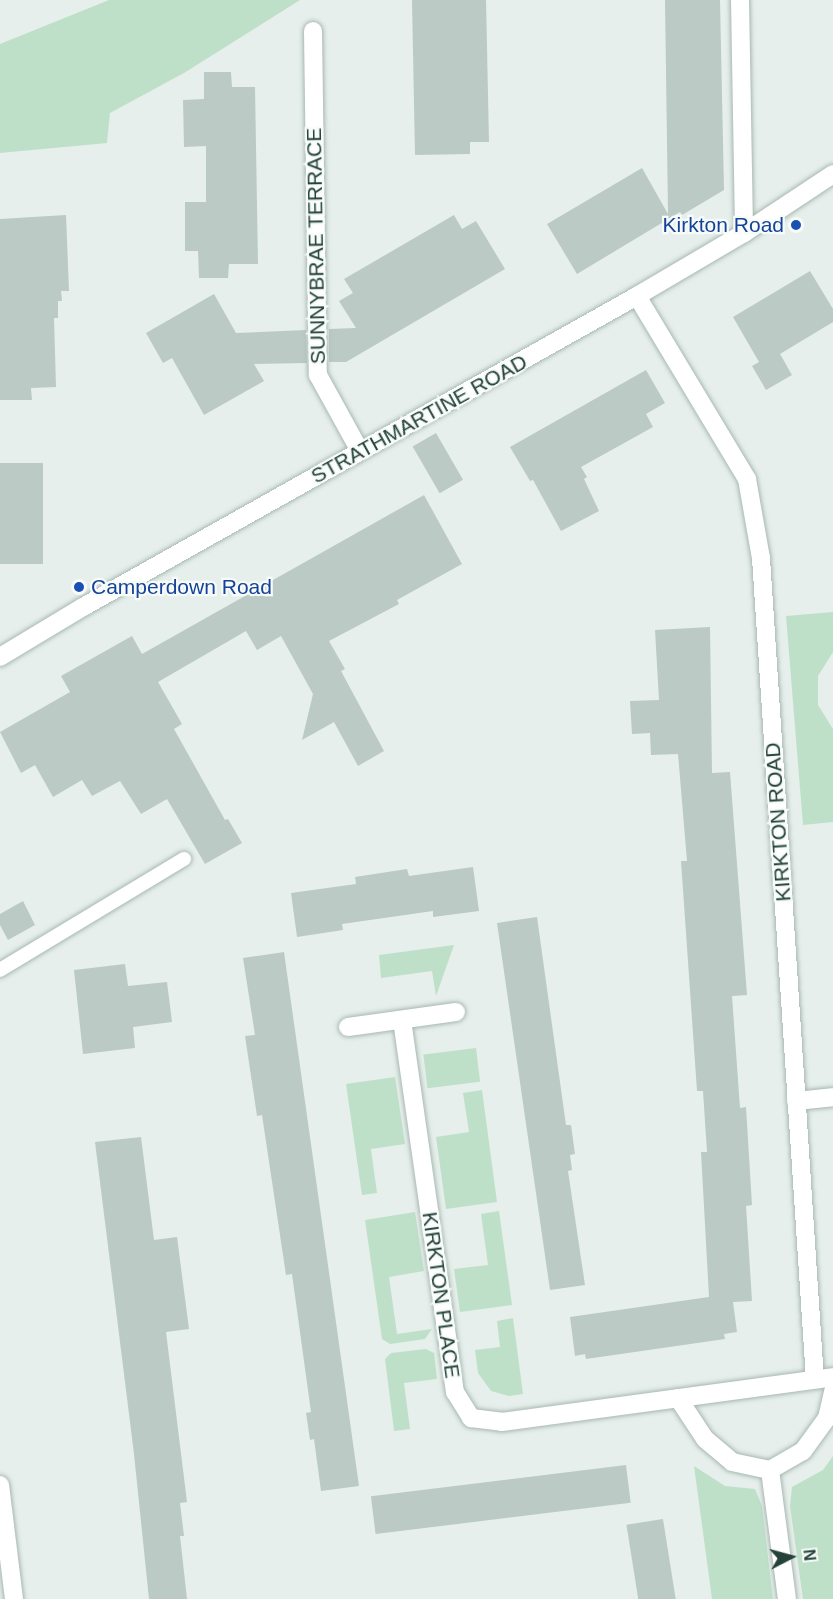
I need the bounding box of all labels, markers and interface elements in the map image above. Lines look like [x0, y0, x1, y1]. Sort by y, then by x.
street label: SUNNYBRAE TERRACE [301, 127, 331, 365]
place label: Kirkton Road [663, 212, 784, 238]
marker: Kirkton Road [789, 218, 803, 232]
street label: STRATHMARTINE ROAD [307, 349, 531, 489]
place label: Camperdown Road [91, 574, 272, 600]
marker: Camperdown Road [72, 580, 86, 594]
street label: KIRKTON ROAD [760, 742, 796, 902]
street label: KIRKTON PLACE [417, 1210, 465, 1380]
north arrow [761, 1527, 821, 1587]
text: N [800, 1548, 818, 1562]

